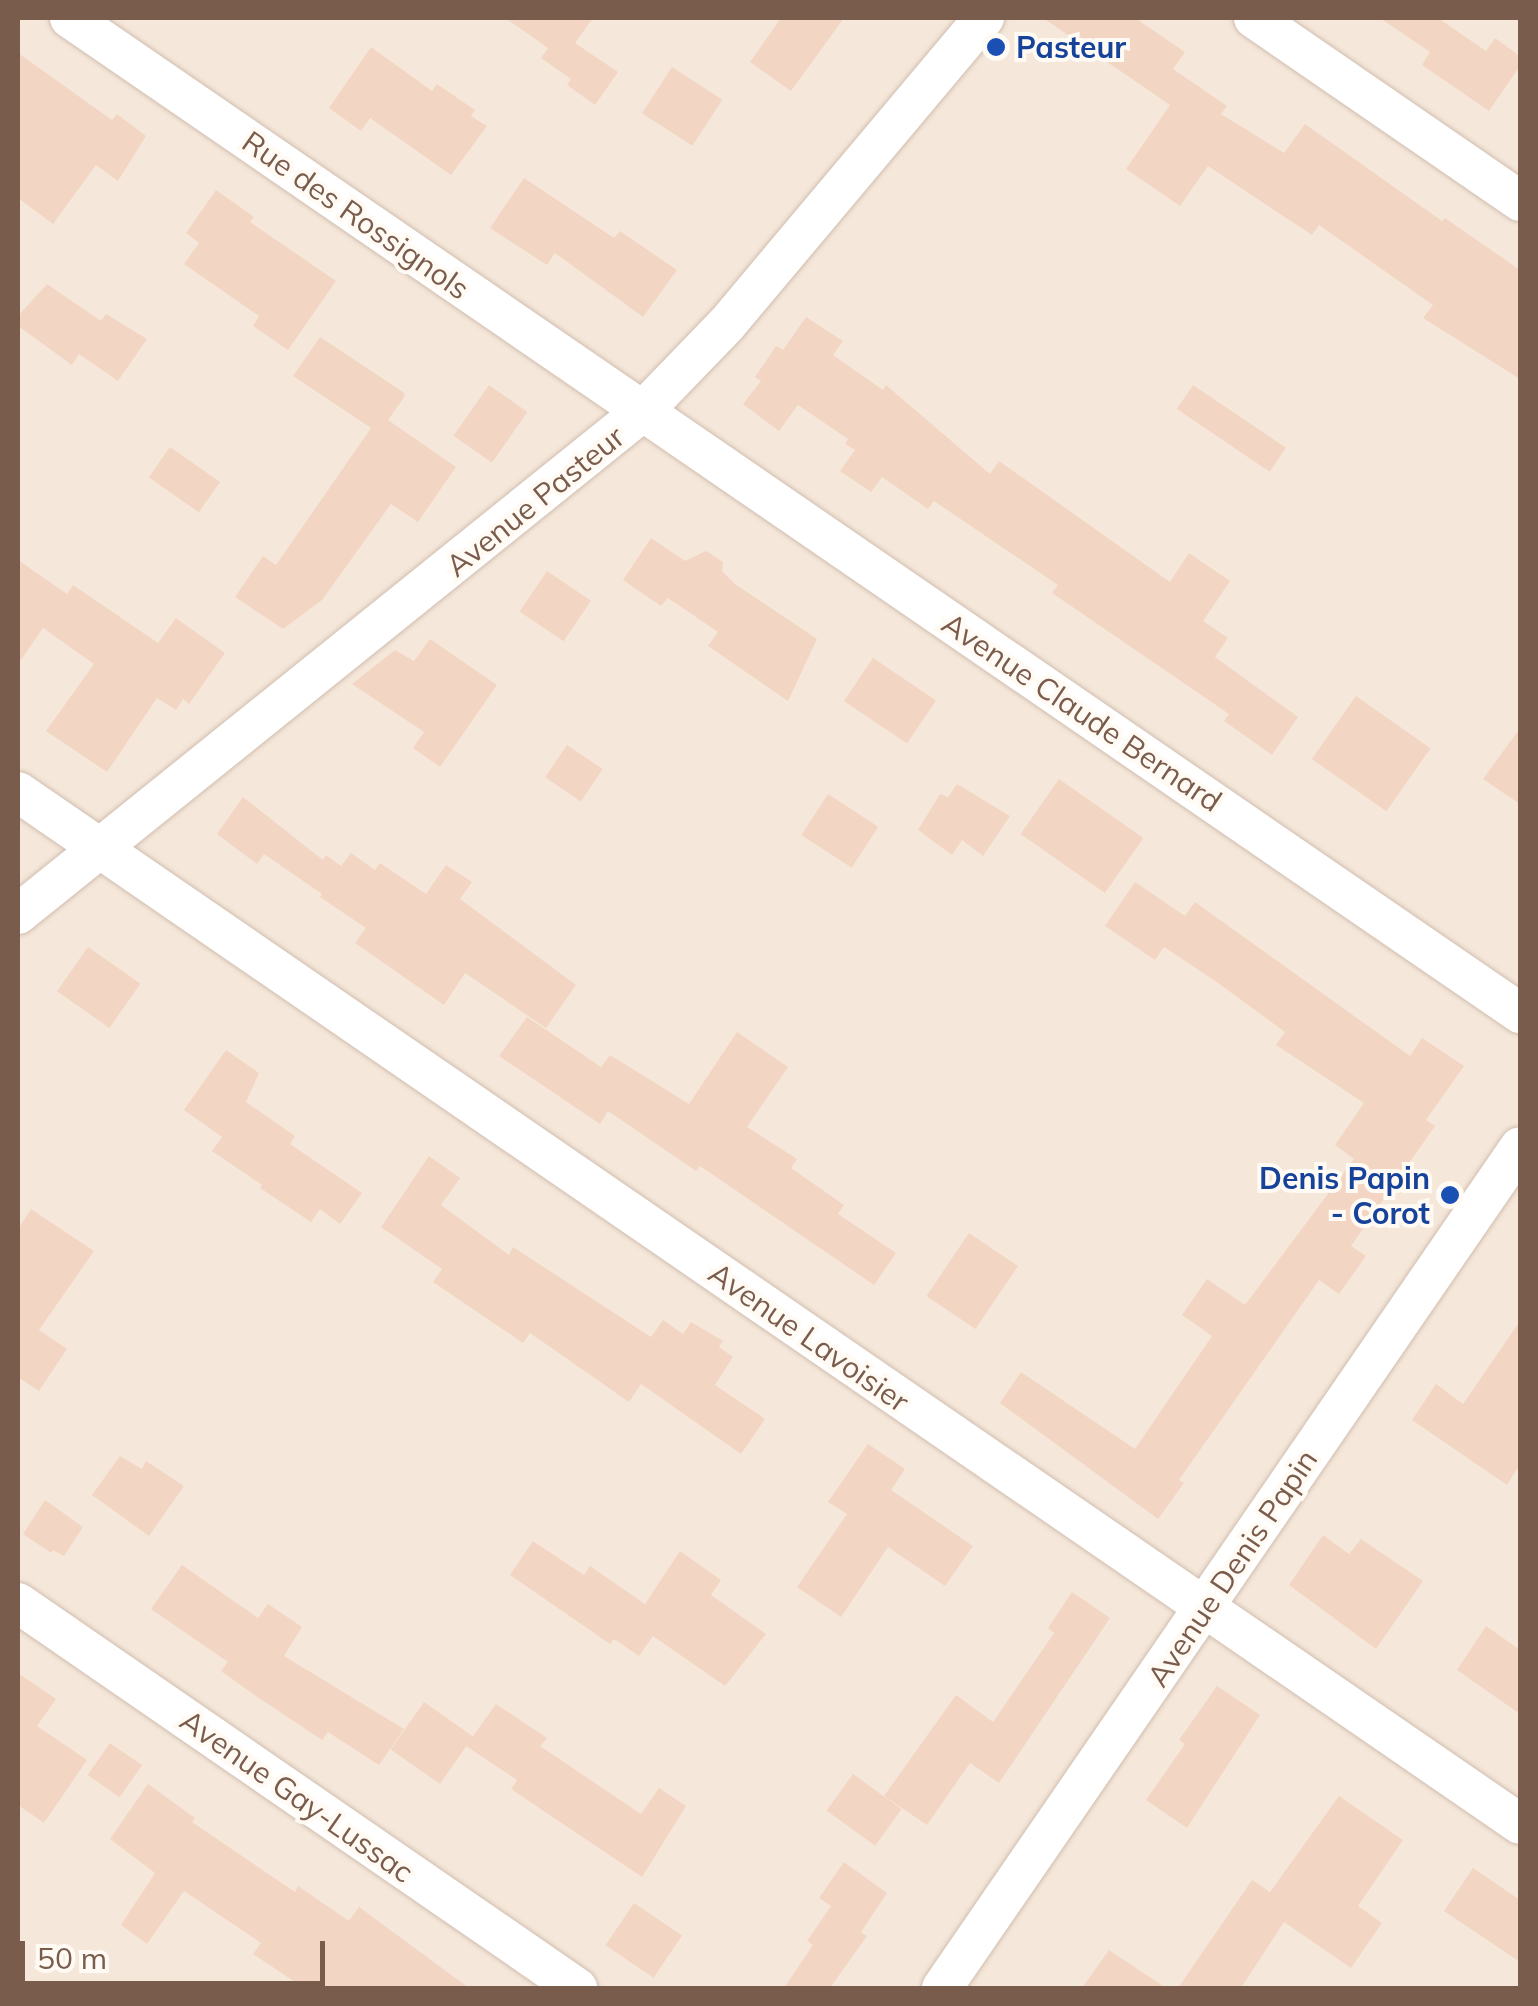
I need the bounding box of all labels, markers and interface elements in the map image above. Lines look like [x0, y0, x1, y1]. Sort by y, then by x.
place label: Pasteur [1016, 29, 1126, 65]
marker: Pasteur [985, 36, 1007, 58]
street label: Rue des Rossignols [236, 123, 476, 307]
street label: Avenue Pasteur [439, 418, 631, 584]
street label: Avenue Claude Bernard [935, 605, 1229, 819]
place label: Denis Papin - Corot [1259, 1160, 1430, 1230]
marker: Denis Papin - Corot [1439, 1184, 1461, 1206]
street label: Avenue Lavoisier [702, 1255, 916, 1419]
street label: Avenue Denis Papin [1139, 1443, 1325, 1693]
street label: Avenue Gay-Lussac [174, 1702, 420, 1890]
scale bar [25, 1921, 330, 1983]
text: 50 m [37, 1939, 107, 1977]

